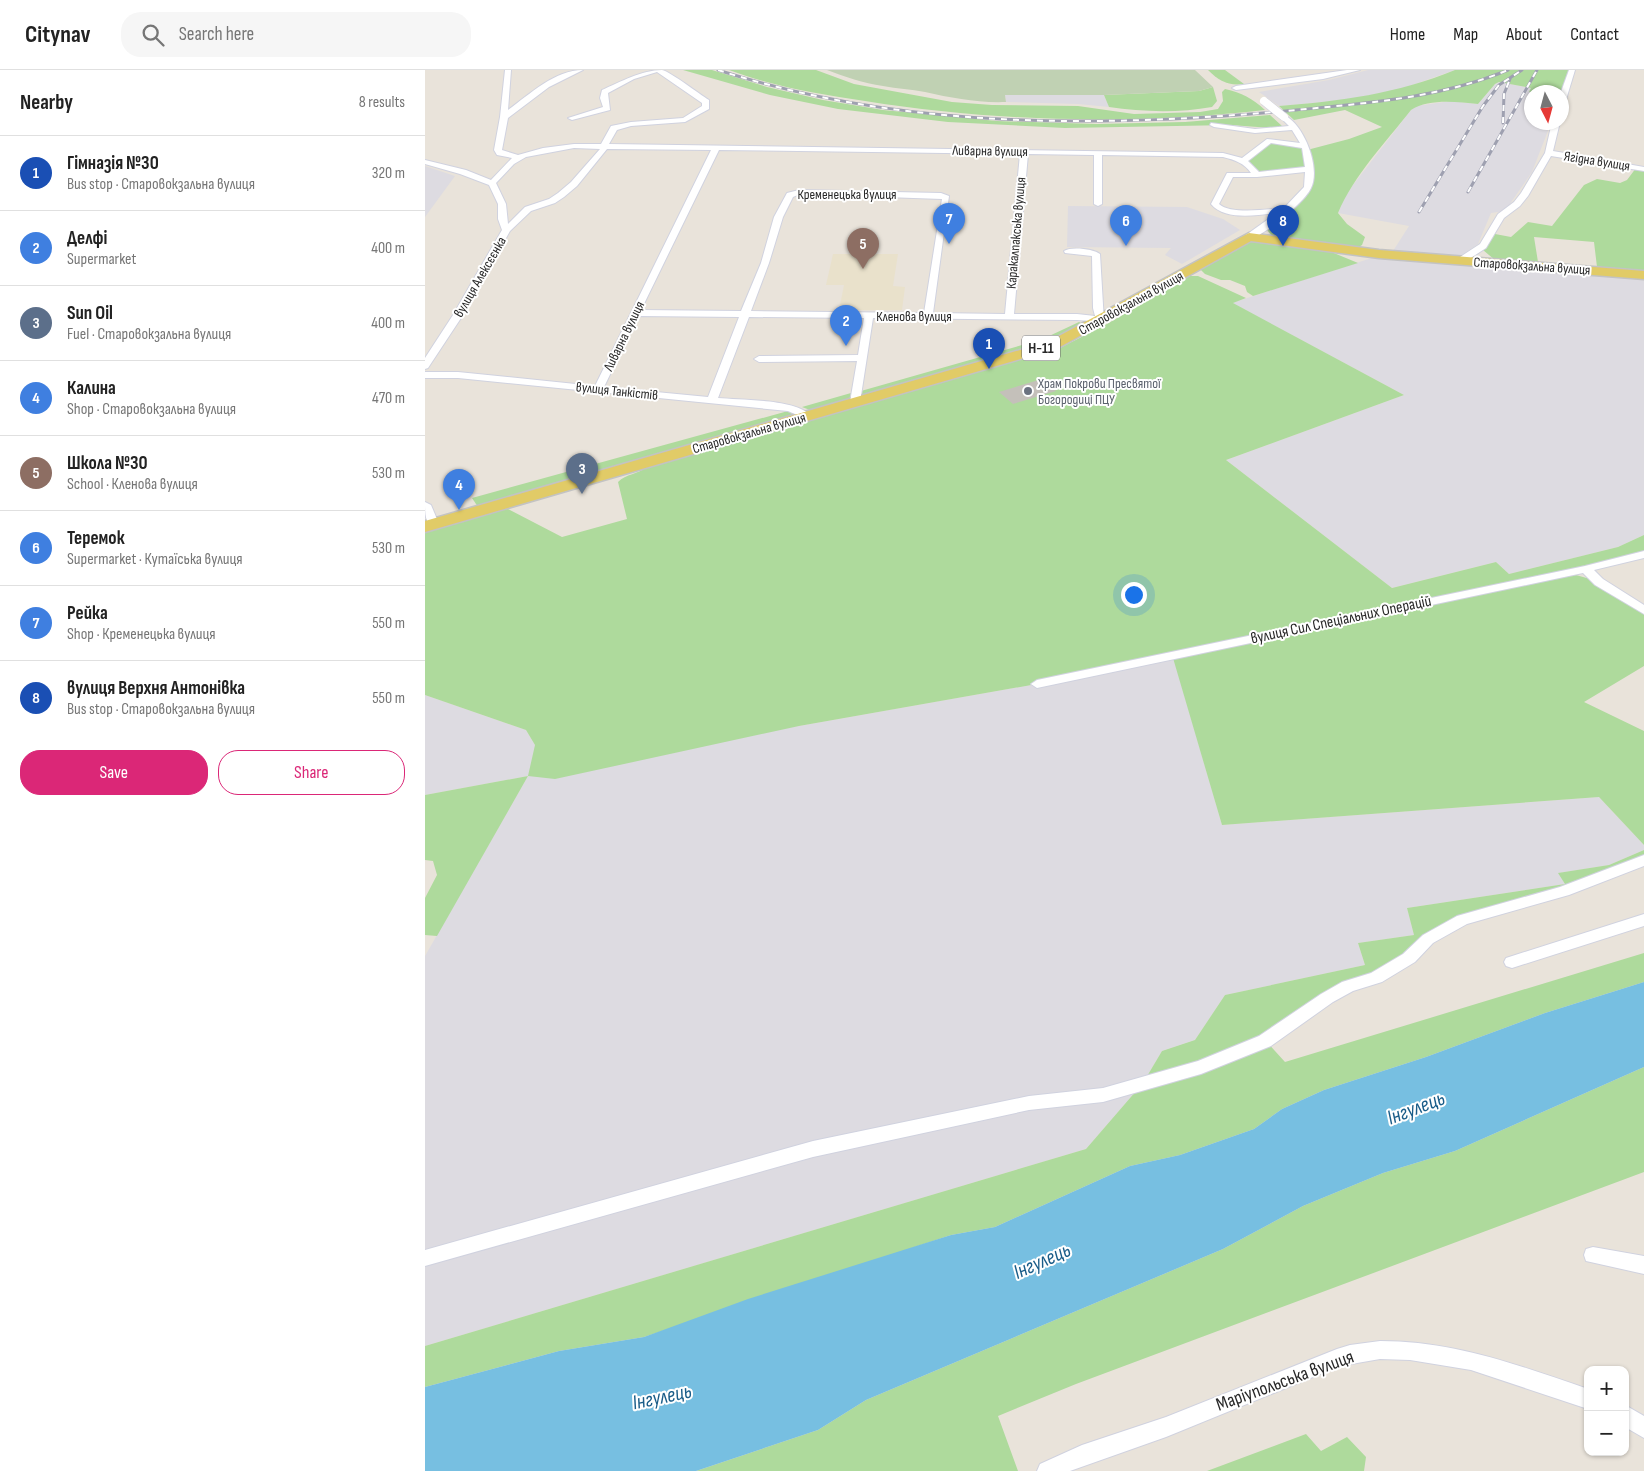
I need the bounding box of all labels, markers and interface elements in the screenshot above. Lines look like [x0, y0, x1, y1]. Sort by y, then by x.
search box [121, 12, 471, 57]
text: Citynav [25, 20, 91, 49]
icon: search [139, 21, 167, 49]
text: Search here [179, 23, 254, 46]
text: Home [1390, 24, 1425, 45]
text: Map [1453, 24, 1478, 45]
text: About [1506, 24, 1542, 45]
text: Contact [1570, 24, 1619, 45]
north arrow [1524, 85, 1569, 130]
text: Nearby [20, 90, 73, 115]
text: 8 results [359, 93, 405, 112]
street label: Ливарна вулиця [951, 142, 1028, 160]
street label: Ягідна вулиця [1563, 147, 1631, 175]
text: Гімназія №30 [67, 152, 159, 175]
text: 1 [33, 164, 39, 183]
text: 320 m [372, 164, 405, 183]
text: Bus stop · Старовокзальна вулиця [67, 175, 255, 194]
street label: Каракалпакська вулиця [1003, 176, 1029, 290]
street label: Кременецька вулиця [797, 186, 897, 203]
pin: 7 [933, 203, 965, 244]
pin: 6 [1110, 205, 1142, 246]
pin: 8 [1267, 205, 1299, 246]
text: Делфі [67, 227, 107, 250]
pin: 5 [847, 228, 879, 269]
street label: вулиця Алексєєнка [450, 234, 510, 320]
text: 2 [32, 239, 40, 258]
text: 400 m [371, 239, 405, 258]
text: Supermarket [67, 250, 136, 269]
street label: Старовокзальна вулиця [1473, 253, 1591, 279]
street label: Старовокзальна вулиця [1076, 267, 1186, 339]
street label: Ливарна вулиця [599, 298, 648, 375]
text: Sun Oil [67, 302, 113, 325]
pin: 2 [830, 305, 862, 346]
street label: Кленова вулиця [876, 308, 952, 325]
text: 3 [32, 314, 40, 333]
text: 400 m [371, 314, 405, 333]
text: Fuel · Старовокзальна вулиця [67, 325, 231, 344]
pin: 1 [973, 328, 1005, 369]
road number: Н-11 [1022, 336, 1060, 360]
place label: Храм Покрови Пресвятої Богородиці ПЦУ [1037, 375, 1161, 408]
text: Калина [67, 377, 116, 400]
street label: вулиця Танкістів [575, 378, 659, 404]
marker: Храм Покрови Пресвятої Богородиці ПЦУ [1022, 385, 1034, 397]
text: 4 [32, 389, 40, 408]
text: 470 m [372, 389, 405, 408]
text: Shop · Старовокзальна вулиця [67, 400, 236, 419]
street label: Старовокзальна вулиця [690, 409, 808, 457]
text: Школа №30 [67, 452, 148, 475]
pin: 3 [566, 453, 598, 494]
text: 5 [32, 464, 40, 483]
text: 530 m [372, 464, 405, 483]
pin: 4 [443, 469, 475, 510]
text: School · Кленова вулиця [67, 475, 198, 494]
text: Теремок [67, 527, 125, 550]
text: 6 [32, 539, 40, 558]
text: 530 m [372, 539, 405, 558]
text: Supermarket · Кутаїська вулиця [67, 550, 243, 569]
your location [1121, 582, 1147, 608]
street label: вулиця Сил Спеціальних Операцій [1249, 592, 1433, 648]
text: Рейка [67, 602, 108, 625]
text: 7 [33, 614, 39, 633]
text: 550 m [372, 614, 405, 633]
text: Shop · Кременецька вулиця [67, 625, 216, 644]
text: вулиця Верхня Антонівка [67, 677, 245, 700]
text: 8 [32, 689, 40, 708]
text: 550 m [372, 689, 405, 708]
text: Bus stop · Старовокзальна вулиця [67, 700, 255, 719]
button: Save [20, 750, 208, 795]
button: Share [218, 750, 405, 795]
water label: Інгулець [1383, 1086, 1449, 1130]
water label: Інгулець [1009, 1237, 1075, 1285]
street label: Маріупольська вулиця [1213, 1345, 1357, 1417]
map controls [1584, 1366, 1629, 1456]
button: + [1584, 1366, 1629, 1411]
water label: Інгулець [630, 1379, 694, 1415]
button: − [1584, 1411, 1629, 1456]

